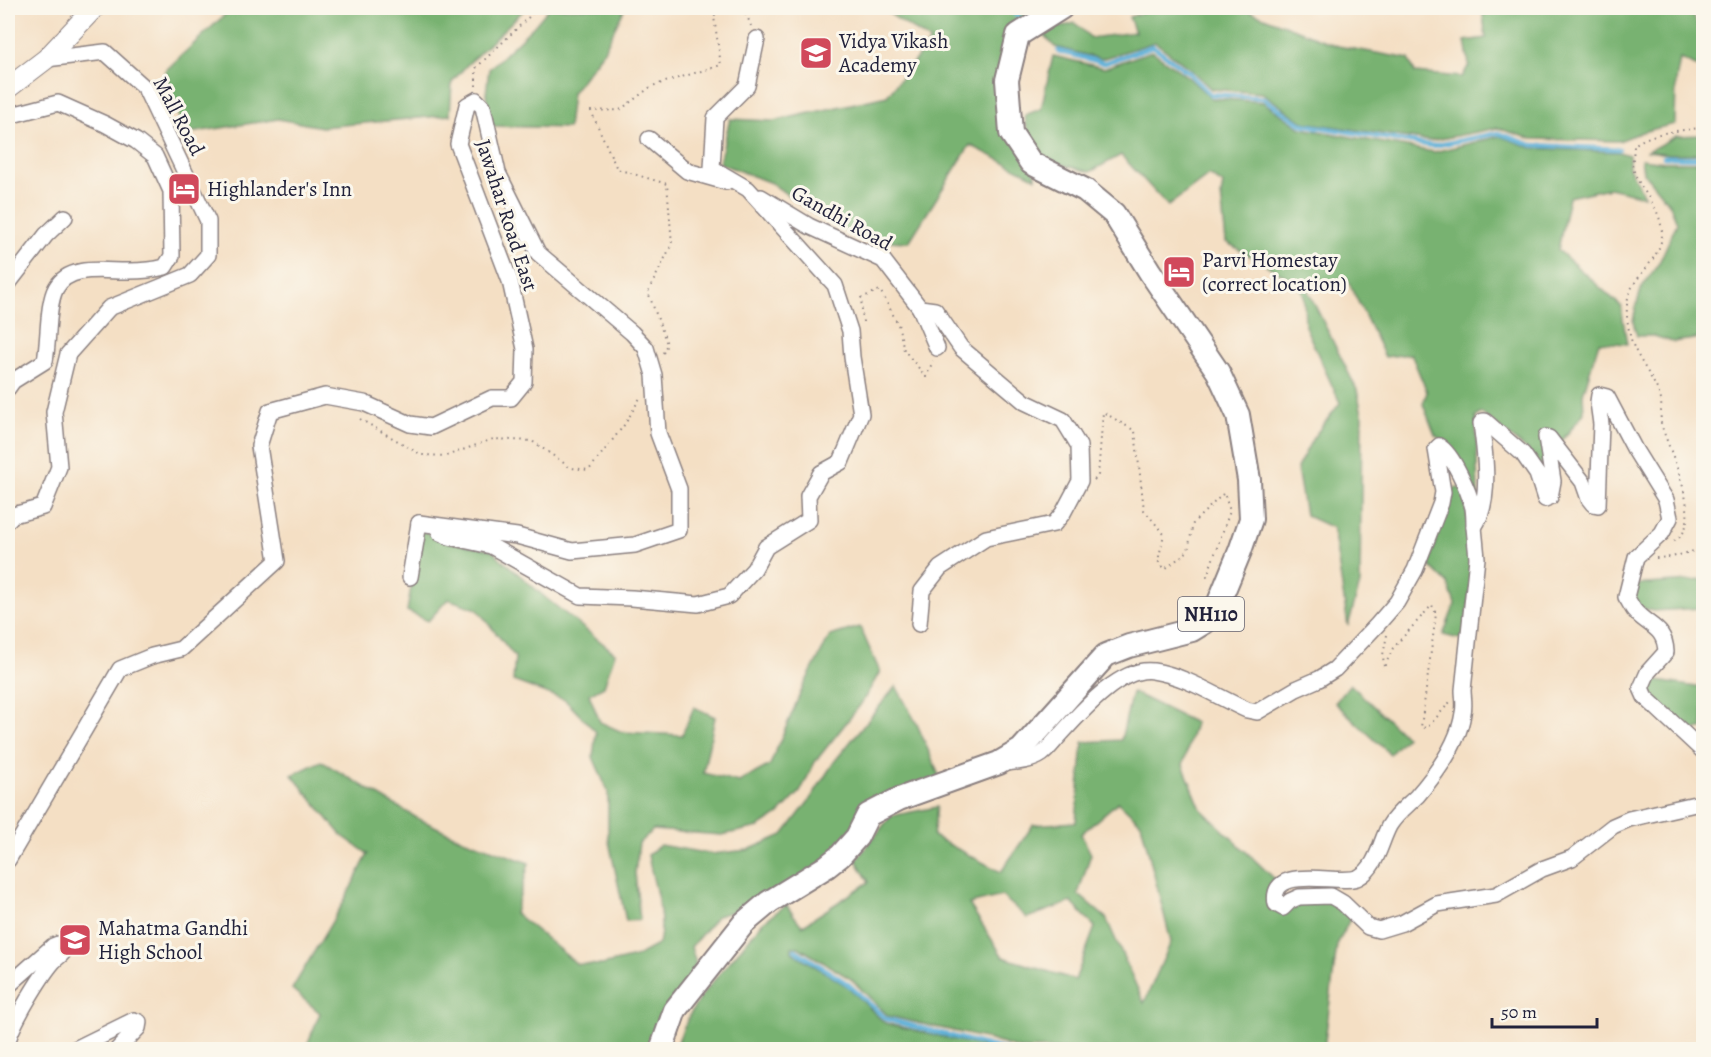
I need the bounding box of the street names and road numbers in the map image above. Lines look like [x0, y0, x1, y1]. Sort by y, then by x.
street label: Mall Road [147, 72, 212, 161]
street label: Jawahar Road East [469, 135, 545, 295]
street label: Gandhi Road [787, 179, 898, 258]
road number: NH110 [1178, 597, 1244, 631]

